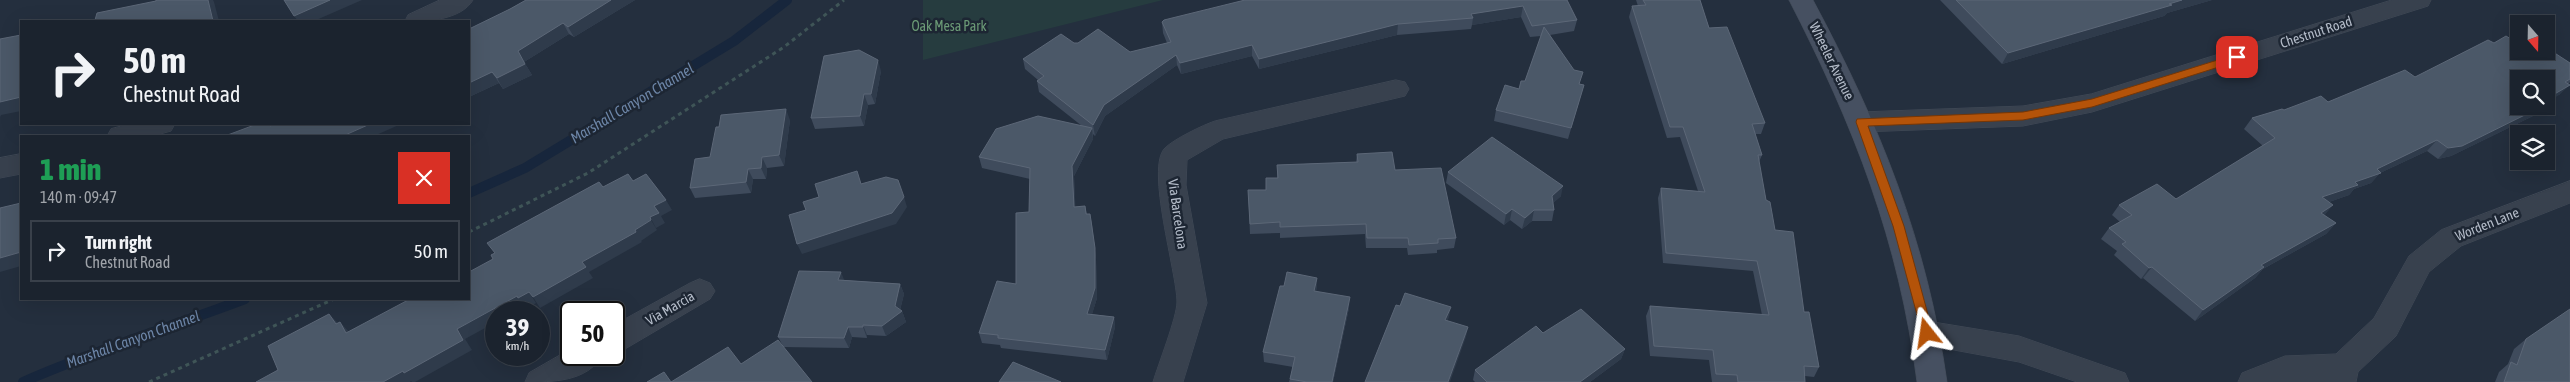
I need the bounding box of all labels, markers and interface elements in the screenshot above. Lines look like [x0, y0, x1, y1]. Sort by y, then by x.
street label: Chestnut Road [2278, 13, 2354, 51]
north arrow [2510, 15, 2555, 60]
map controls [2510, 15, 2555, 170]
park label: Oak Mesa Park [911, 18, 987, 34]
street label: Wheeler Avenue [1806, 20, 1858, 102]
pin [2216, 36, 2258, 78]
icon: right [40, 40, 105, 105]
text: 50 m [123, 40, 186, 80]
icon: arrive [2223, 43, 2251, 71]
water label: Marshall Canyon Channel [567, 59, 697, 147]
button: search [2510, 70, 2555, 115]
text: Chestnut Road [123, 81, 240, 107]
button: layers [2510, 125, 2555, 170]
text: 1 min [40, 152, 101, 186]
button: close [398, 152, 450, 204]
street label: Via Barcelona [1165, 178, 1191, 250]
text: 140 m · 09:47 [40, 188, 117, 206]
street label: Worden Lane [2453, 204, 2521, 244]
text: Turn right [85, 231, 152, 253]
icon: right [42, 237, 70, 265]
text: 50 m [414, 240, 448, 262]
text: Chestnut Road [85, 253, 170, 271]
street label: Via Marcia [643, 288, 697, 328]
speed limit sign: 50 [560, 301, 625, 366]
position arrow [1900, 306, 1952, 358]
water label: Marshall Canyon Channel [64, 307, 202, 371]
text: 39 [506, 313, 529, 341]
text: km/h [506, 339, 529, 353]

